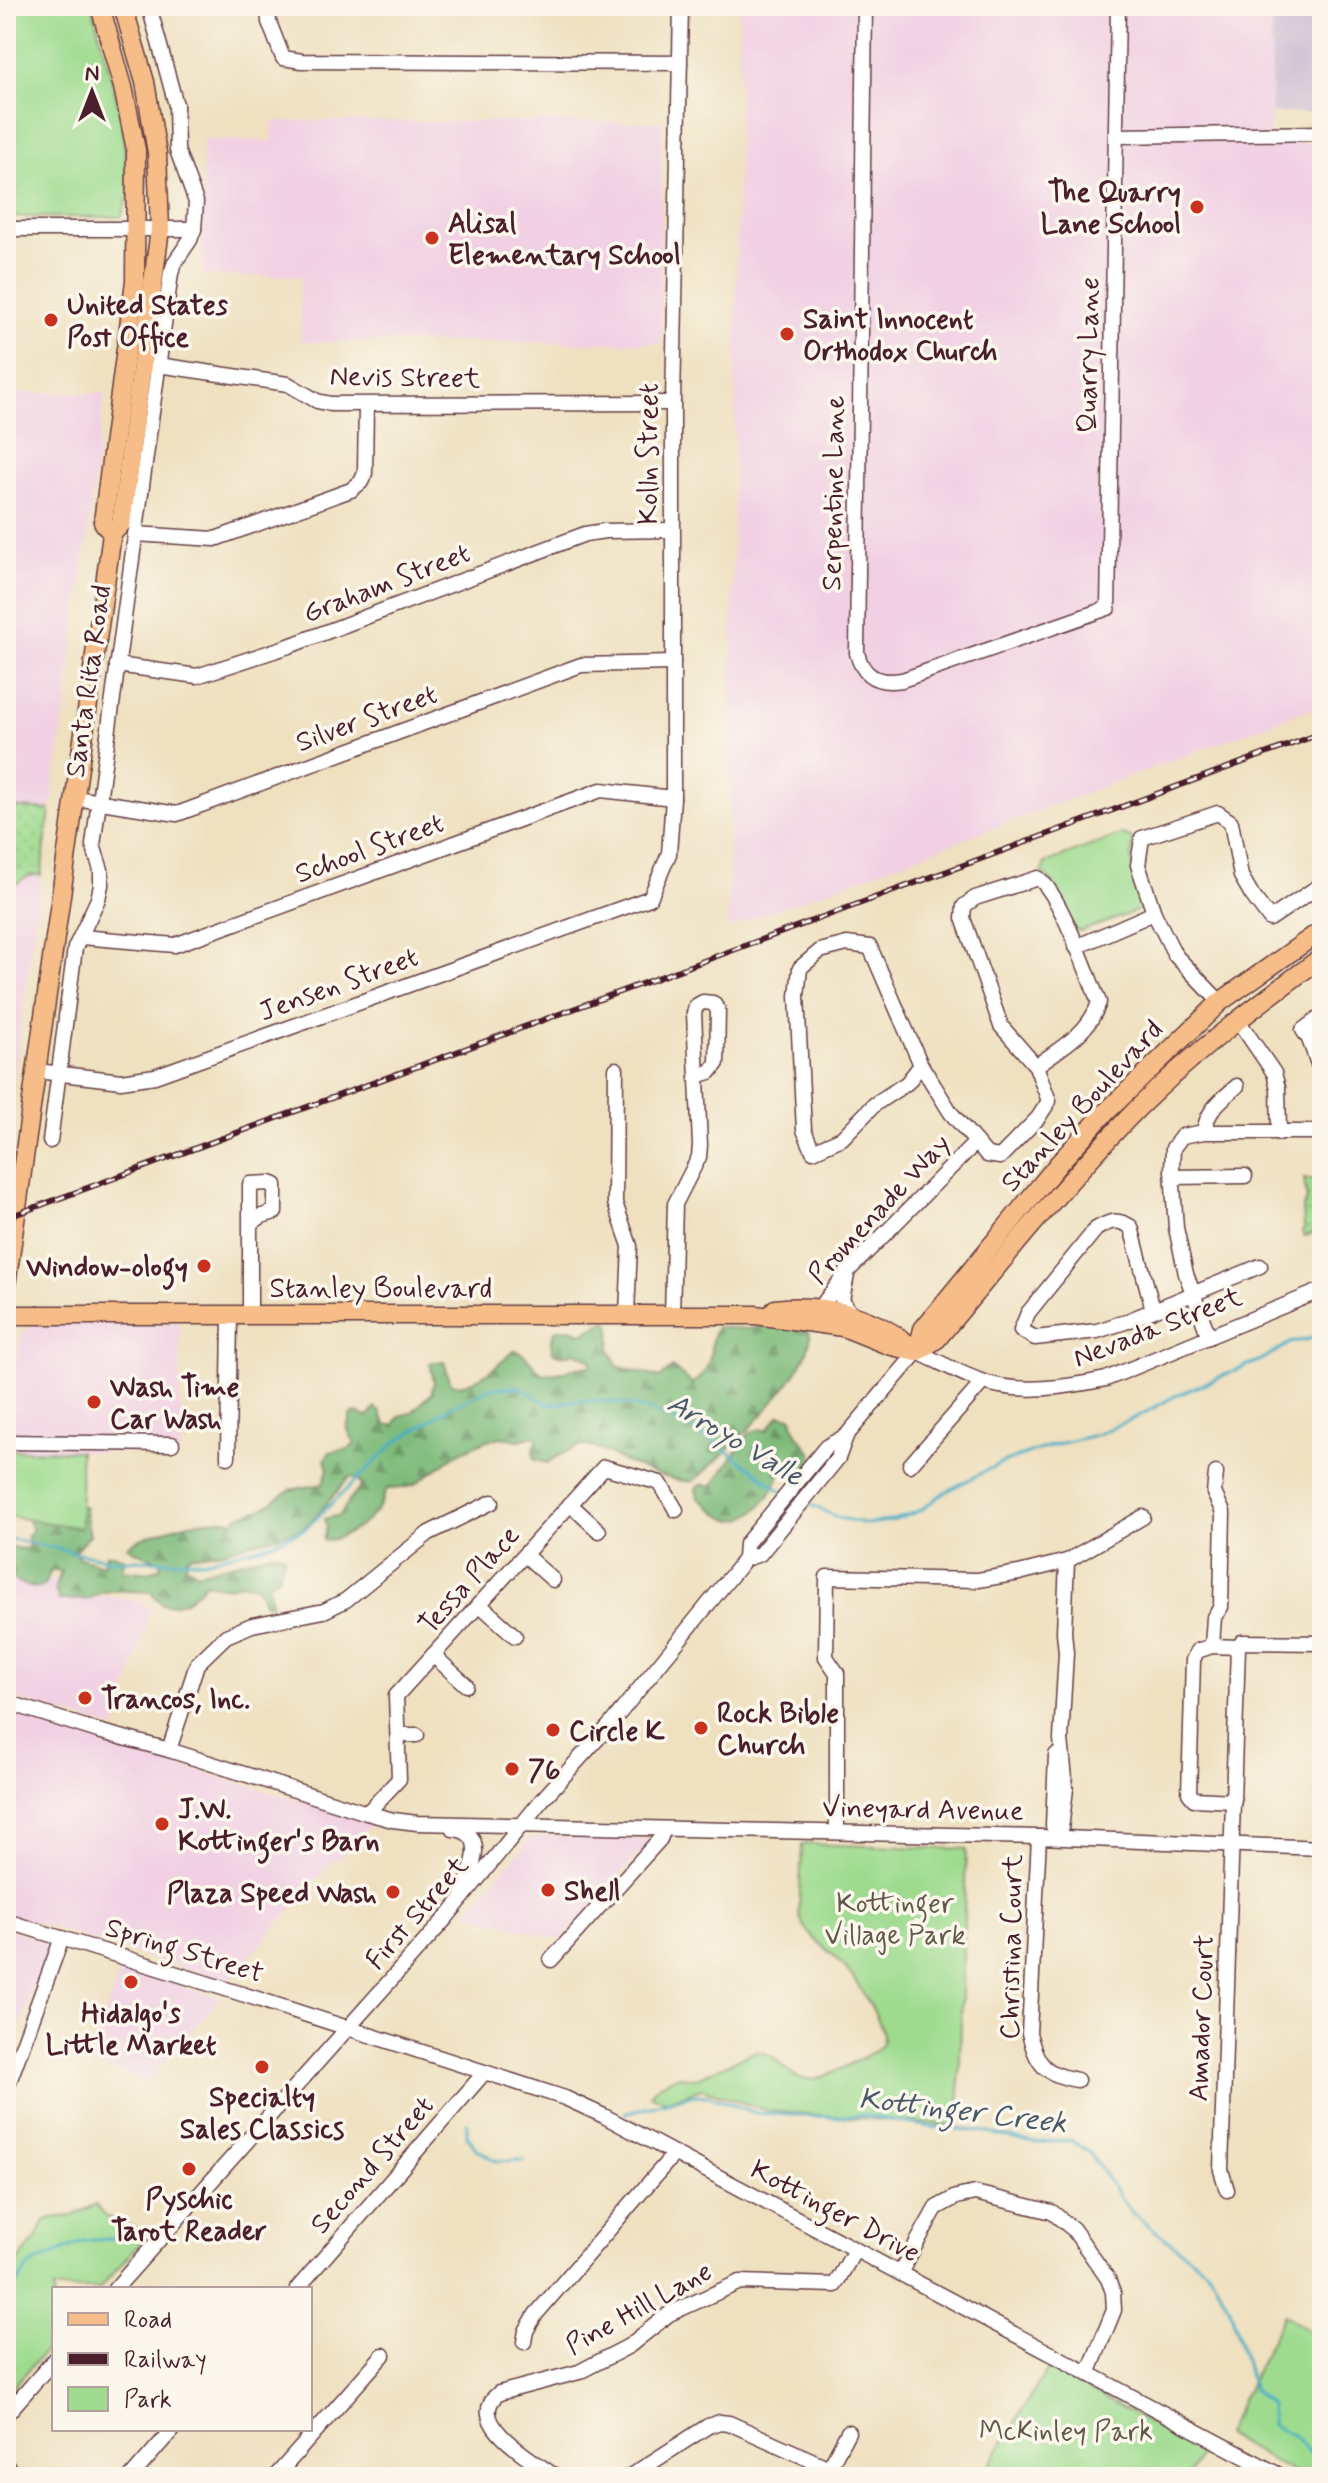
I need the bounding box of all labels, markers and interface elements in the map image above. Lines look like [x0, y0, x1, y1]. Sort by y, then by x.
north arrow [52, 52, 132, 132]
text: N [85, 60, 99, 88]
place label: The Quarry Lane School [1041, 175, 1181, 244]
marker: The Quarry Lane School [1188, 198, 1206, 216]
place label: Alisal Elementary School [448, 206, 681, 275]
marker: Alisal Elementary School [423, 229, 441, 247]
street label: Quarry Lane [1070, 277, 1109, 433]
place label: United States Post Office [67, 288, 229, 357]
place label: Saint Innocent Orthodox Church [803, 302, 997, 371]
marker: United States Post Office [42, 311, 60, 329]
marker: Saint Innocent Orthodox Church [778, 325, 796, 343]
street label: Nevis Street [329, 359, 481, 398]
street label: Kolln Street [631, 383, 668, 525]
street label: Serpentine Lane [814, 395, 855, 591]
street label: Graham Street [298, 536, 476, 633]
street label: Santa Rita Road [58, 583, 121, 780]
street label: Silver Street [291, 677, 443, 762]
street label: School Street [290, 805, 449, 893]
street label: Jensen Street [254, 939, 424, 1031]
street label: Stanley Boulevard [993, 1013, 1172, 1201]
street label: Promenade Way [800, 1126, 959, 1293]
place label: Window-ology [26, 1250, 188, 1290]
marker: Window-ology [195, 1257, 213, 1275]
street label: Stanley Boulevard [270, 1271, 492, 1308]
street label: Nevada Street [1068, 1279, 1248, 1378]
place label: Wash Time Car Wash [110, 1370, 239, 1439]
water label: Arroyo Valle [660, 1384, 811, 1497]
marker: Wash Time Car Wash [85, 1393, 103, 1411]
street label: Tessa Place [411, 1518, 529, 1643]
place label: Trancos, Inc. [101, 1682, 250, 1719]
marker: Trancos, Inc. [76, 1689, 94, 1707]
place label: Rock Bible Church [717, 1696, 839, 1765]
place label: Circle K [569, 1714, 666, 1751]
marker: Rock Bible Church [692, 1719, 710, 1737]
marker: Circle K [544, 1721, 562, 1739]
place label: 76 [528, 1753, 560, 1790]
marker: 76 [503, 1760, 521, 1778]
street label: Vineyard Avenue [822, 1790, 1024, 1831]
place label: J.W. Kottinger's Barn [178, 1792, 380, 1864]
marker: J.W. Kottinger's Barn [153, 1815, 171, 1833]
street label: First Street [358, 1848, 478, 1978]
street label: Christina Court [992, 1854, 1033, 2040]
place label: Shell [564, 1874, 620, 1911]
place label: Plaza Speed Wash [167, 1876, 377, 1913]
marker: Shell [539, 1881, 557, 1899]
marker: Plaza Speed Wash [384, 1883, 402, 1901]
park label: Kottinger Village Park [824, 1886, 966, 1955]
street label: Spring Street [100, 1910, 268, 1996]
street label: Amador Court [1181, 1934, 1224, 2102]
marker: Hidalgo's Little Market [122, 1973, 140, 1991]
place label: Hidalgo's Little Market [46, 1996, 217, 2065]
marker: Specialty Sales Classics [253, 2058, 271, 2076]
water label: Kottinger Creek [856, 2079, 1069, 2148]
place label: Specialty Sales Classics [180, 2080, 344, 2149]
street label: Second Street [303, 2089, 443, 2242]
street label: Kottinger Drive [742, 2152, 926, 2275]
marker: Pyschic Tarot Reader [180, 2160, 198, 2178]
place label: Pyschic Tarot Reader [111, 2182, 267, 2251]
street label: Pine Hill Lane [559, 2254, 719, 2365]
legend [52, 2287, 312, 2431]
text: Road [124, 2305, 172, 2336]
text: Railway [124, 2345, 207, 2376]
text: Park [124, 2385, 172, 2416]
park label: McKinley Park [979, 2414, 1153, 2451]

